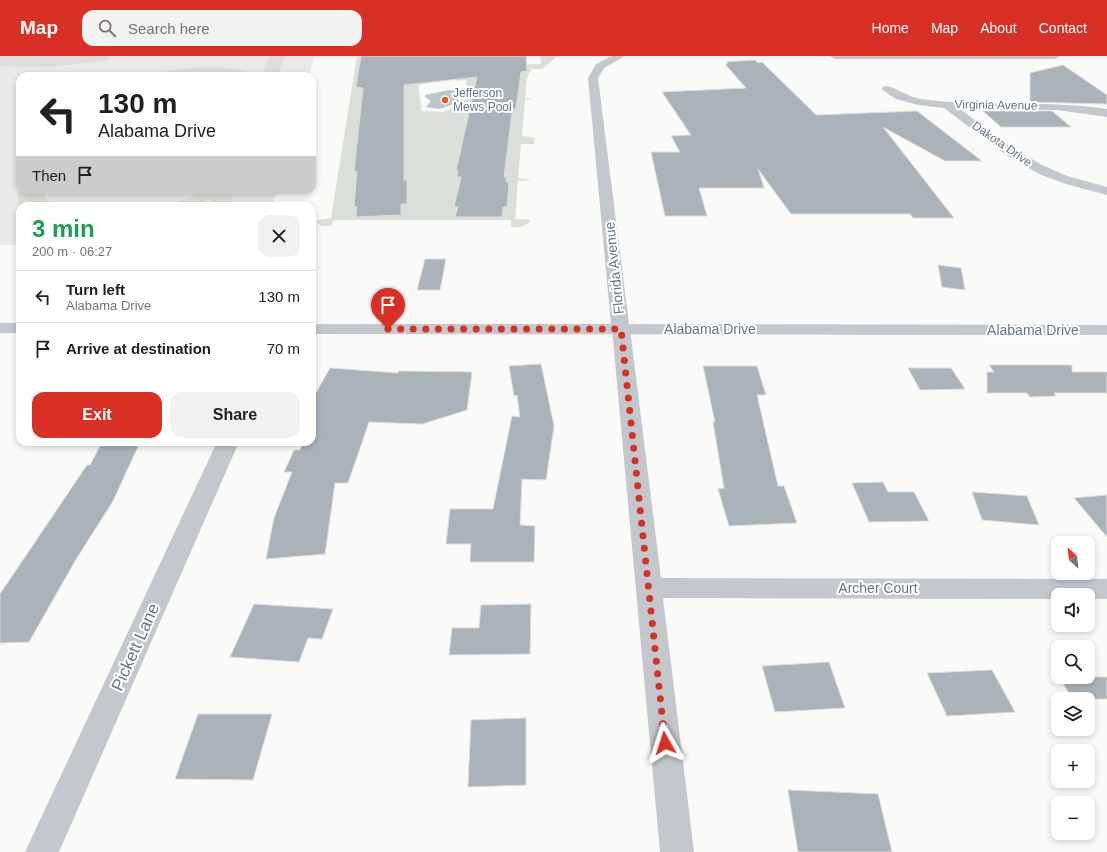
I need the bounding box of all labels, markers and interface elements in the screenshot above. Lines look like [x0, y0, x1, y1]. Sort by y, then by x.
search box [82, 10, 362, 46]
text: Map [20, 17, 58, 38]
icon: search [96, 17, 118, 39]
text: Search here [128, 20, 210, 37]
text: Home [872, 20, 909, 36]
text: Map [931, 20, 958, 36]
text: About [980, 20, 1017, 36]
text: Contact [1039, 20, 1087, 36]
place label: Jefferson Mews Pool [453, 86, 512, 114]
icon: left [32, 88, 84, 140]
text: 130 m [98, 88, 177, 119]
marker: Jefferson Mews Pool [440, 95, 450, 105]
street label: Virginia Avenue [954, 97, 1038, 113]
street label: Dakota Drive [970, 118, 1035, 170]
text: Alabama Drive [98, 121, 216, 141]
icon: arrive [74, 164, 96, 186]
text: Then [32, 167, 66, 184]
text: 3 min [32, 215, 95, 242]
button: close [258, 215, 300, 257]
street label: Florida Avenue [601, 221, 627, 315]
text: 200 m · 06:27 [32, 244, 112, 259]
text: Turn left [66, 281, 125, 298]
icon: left [32, 286, 54, 308]
text: 130 m [258, 288, 300, 305]
pin [371, 288, 405, 329]
icon: arrive [377, 294, 399, 316]
text: Alabama Drive [66, 298, 151, 313]
street label: Alabama Drive [664, 321, 756, 337]
street label: Alabama Drive [987, 322, 1079, 338]
icon: arrive [32, 338, 54, 360]
text: Arrive at destination [66, 340, 211, 357]
text: 70 m [267, 340, 300, 357]
button: Exit [32, 392, 162, 438]
button: Share [170, 392, 300, 438]
north arrow [1051, 536, 1095, 580]
map controls [1051, 536, 1095, 840]
street label: Archer Court [838, 580, 918, 596]
button: sound [1051, 588, 1095, 632]
street label: Pickett Lane [108, 601, 163, 694]
button: search [1051, 640, 1095, 684]
button: layers [1051, 692, 1095, 736]
position arrow [644, 722, 686, 764]
button: + [1051, 744, 1095, 788]
button: − [1051, 796, 1095, 840]

